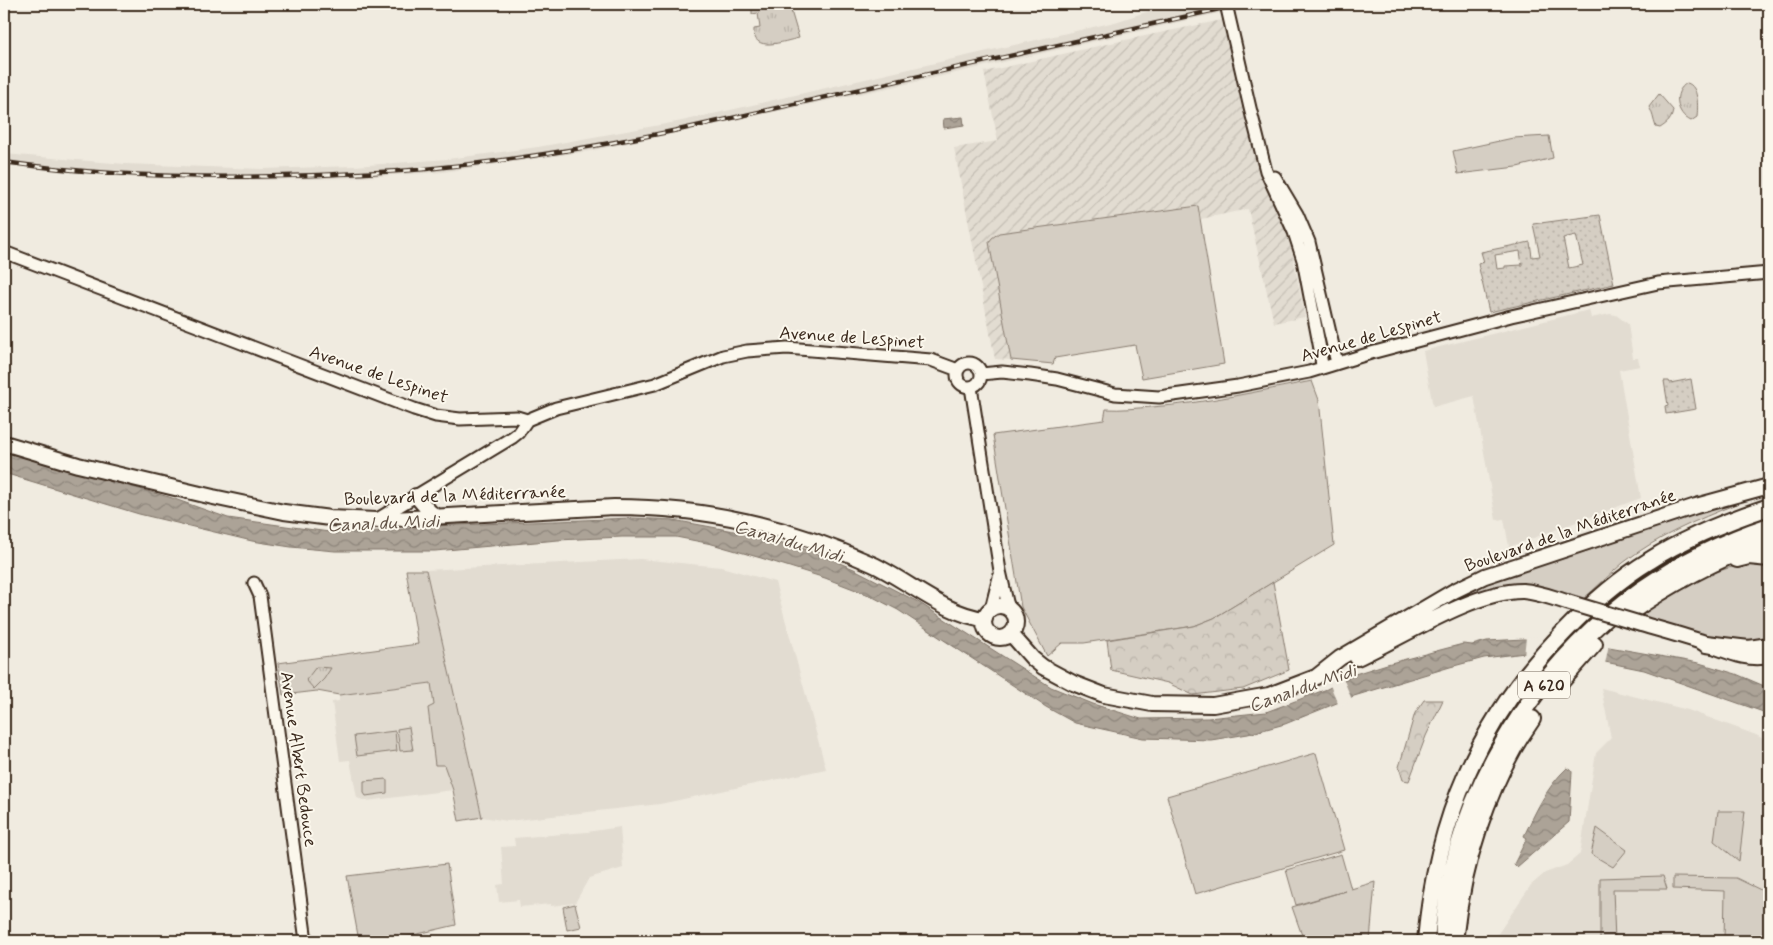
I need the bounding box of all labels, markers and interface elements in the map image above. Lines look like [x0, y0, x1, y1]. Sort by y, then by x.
street label: Avenue de Lespinet [1298, 305, 1445, 369]
street label: Avenue de Lespinet [779, 321, 925, 355]
street label: Avenue de Lespinet [306, 340, 451, 410]
street label: Boulevard de la Méditerranée [344, 480, 567, 512]
street label: Boulevard de la Méditerranée [1461, 483, 1679, 578]
water label: Canal du Midi [327, 509, 441, 538]
water label: Canal du Midi [731, 514, 847, 569]
water label: Canal du Midi [1245, 658, 1361, 719]
street label: Avenue Albert Bedouce [274, 670, 322, 849]
road number: A 620 [1518, 672, 1570, 698]

